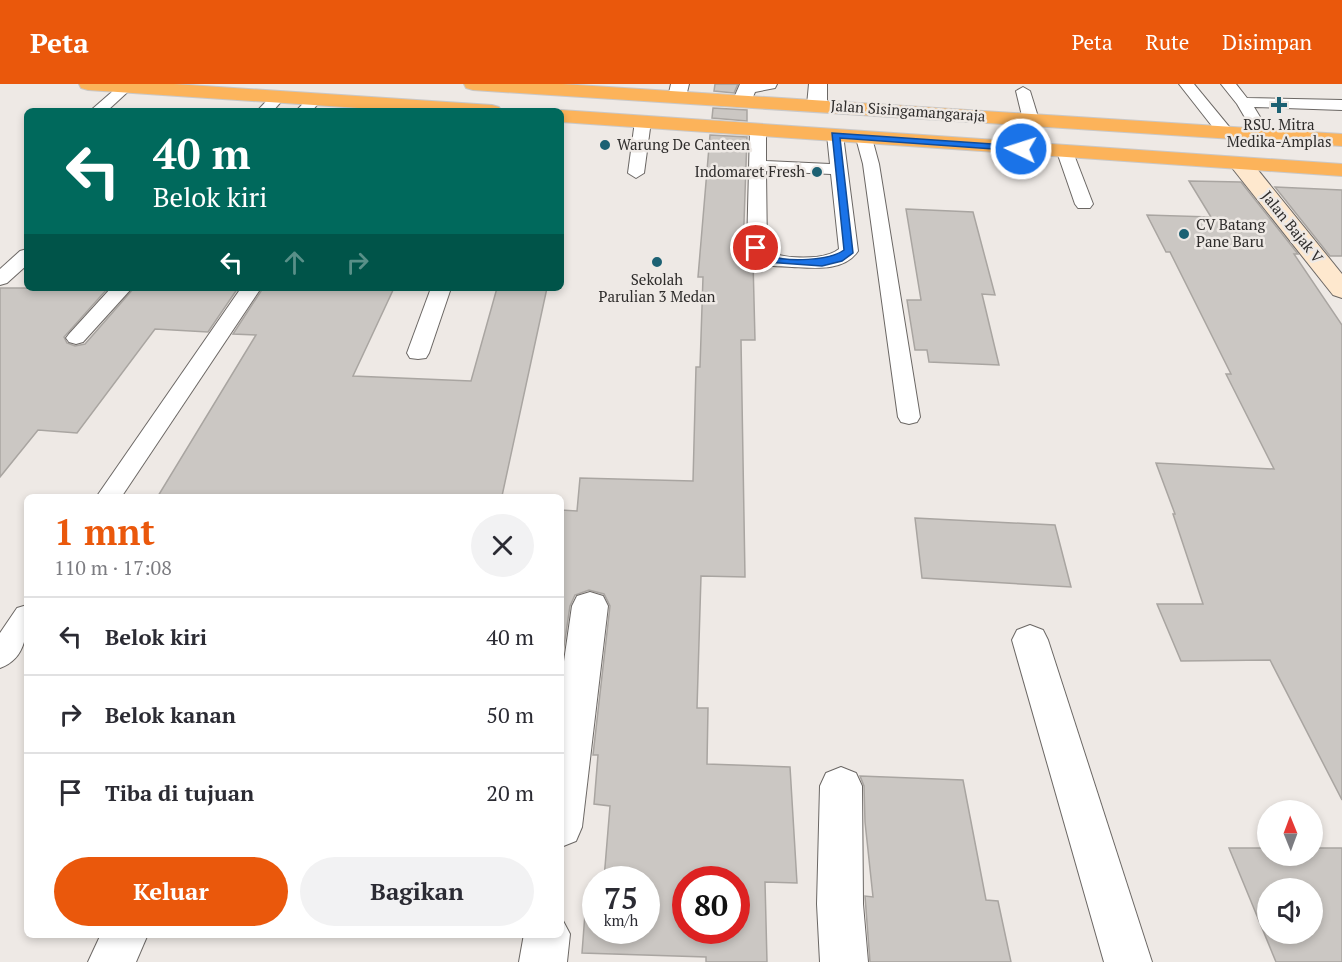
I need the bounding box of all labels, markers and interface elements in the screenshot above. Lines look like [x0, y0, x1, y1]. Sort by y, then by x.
text: Peta [30, 24, 89, 61]
text: Peta [1072, 28, 1113, 56]
text: Rute [1146, 28, 1189, 56]
text: Disimpan [1222, 28, 1312, 56]
street label: Jalan Sisingamangaraja [830, 95, 987, 125]
marker: RSU. Mitra Medika-Amplas [1270, 96, 1288, 114]
place label: RSU. Mitra Medika-Amplas [1227, 114, 1331, 151]
position arrow [989, 117, 1053, 181]
text: 40 m [153, 125, 251, 181]
icon: left [54, 132, 132, 210]
place label: Warung De Canteen [617, 134, 750, 154]
marker: Warung De Canteen [598, 138, 612, 152]
place label: Indomaret Fresh [694, 161, 805, 181]
marker: Indomaret Fresh [810, 165, 824, 179]
text: Belok kiri [153, 179, 267, 215]
street label: Jalan Bajak V [1258, 186, 1328, 267]
place label: CV Batang Pane Baru [1196, 214, 1267, 251]
pin [730, 222, 781, 273]
marker: CV Batang Pane Baru [1177, 227, 1191, 241]
icon: arrive [739, 231, 772, 264]
icon: left [215, 246, 248, 279]
icon: ahead [278, 246, 311, 279]
icon: right [341, 246, 374, 279]
marker: Sekolah Parulian 3 Medan [650, 255, 664, 269]
place label: Sekolah Parulian 3 Medan [598, 269, 716, 306]
text: 1 mnt [54, 508, 155, 555]
button: close [471, 514, 534, 577]
text: 110 m · 17:08 [54, 554, 172, 581]
icon: left [54, 620, 87, 653]
text: Belok kiri [105, 622, 207, 651]
text: 40 m [486, 622, 534, 651]
icon: right [54, 698, 87, 731]
text: Belok kanan [105, 700, 236, 729]
text: 50 m [486, 700, 534, 729]
icon: arrive [54, 776, 87, 809]
text: Tiba di tujuan [105, 778, 254, 807]
text: 20 m [486, 778, 534, 807]
north arrow [1257, 800, 1323, 866]
map controls [1257, 800, 1323, 944]
button: Keluar [54, 857, 288, 926]
button: Bagikan [300, 857, 534, 926]
speed limit sign: 80 [672, 866, 750, 944]
text: 75 [604, 878, 638, 918]
button: sound [1257, 878, 1323, 944]
text: km/h [604, 910, 638, 930]

